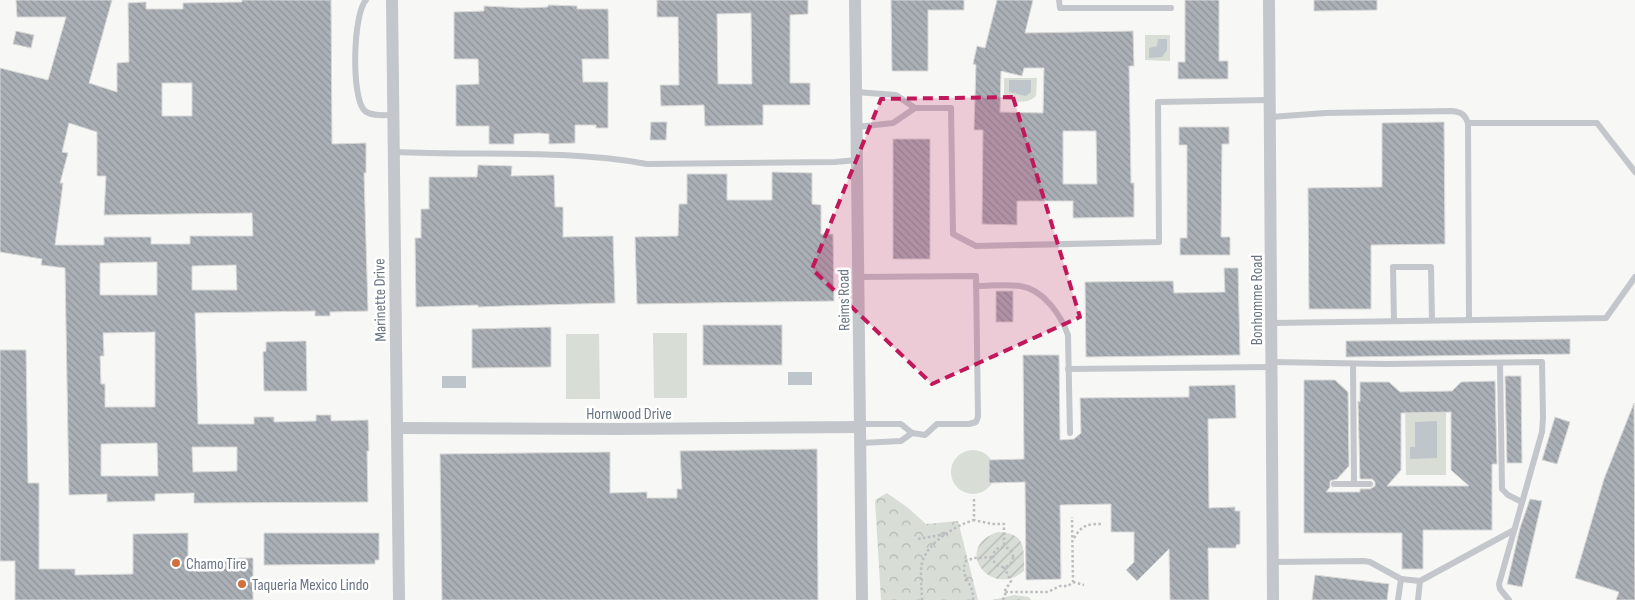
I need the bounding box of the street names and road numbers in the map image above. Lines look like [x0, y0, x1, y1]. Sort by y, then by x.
street label: Bonhomme Road [1248, 255, 1267, 345]
street label: Marinette Drive [370, 258, 391, 342]
street label: Reims Road [834, 269, 855, 331]
street label: Hornwood Drive [586, 405, 672, 424]

